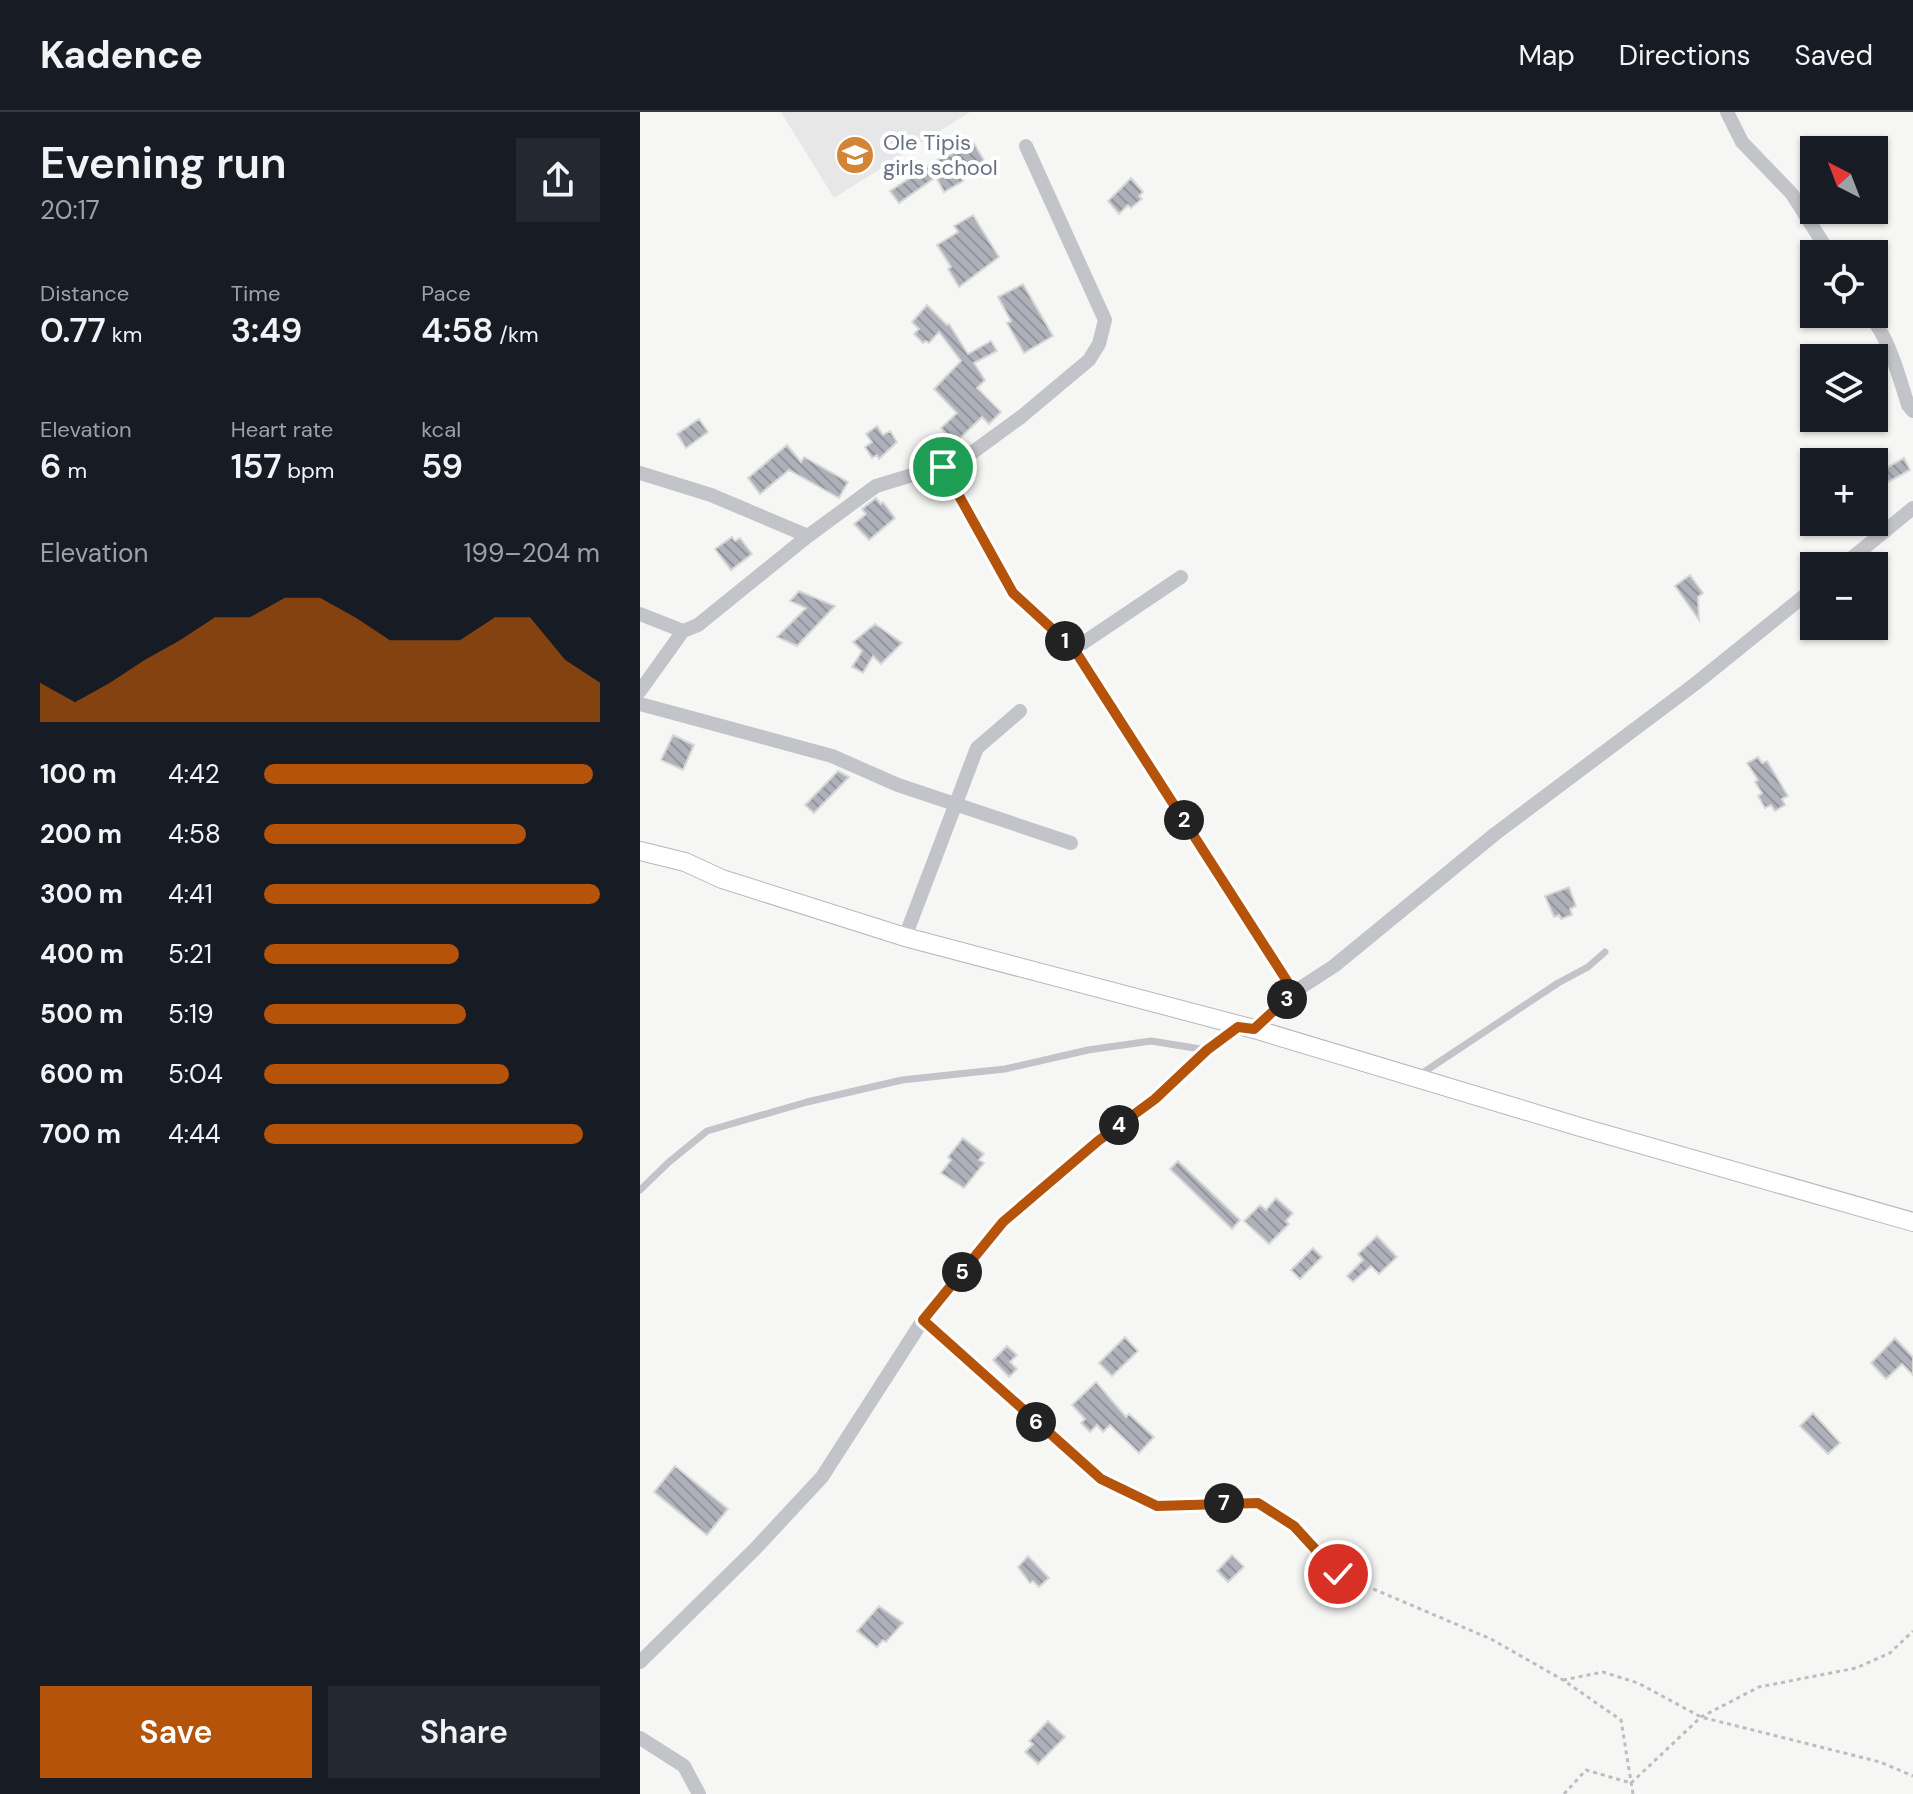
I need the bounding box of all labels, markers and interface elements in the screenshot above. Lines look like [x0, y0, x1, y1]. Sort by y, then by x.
text: Kadence [40, 30, 203, 80]
text: Map [1518, 37, 1575, 74]
text: Directions [1619, 37, 1751, 74]
text: Saved [1795, 37, 1873, 74]
place label: Ole Tipis girls school [883, 128, 998, 182]
text: Evening run [40, 134, 287, 192]
school or university icon: Ole Tipis girls school [834, 134, 876, 176]
north arrow [1800, 136, 1888, 224]
map controls [1800, 136, 1888, 640]
button: share [516, 138, 600, 222]
text: 20:17 [40, 193, 100, 227]
button: locate [1800, 240, 1888, 328]
text: Distance [40, 279, 129, 308]
text: Time [231, 279, 280, 308]
text: Pace [421, 279, 471, 308]
text: 0.77 [40, 308, 106, 353]
text: 3:49 [231, 308, 302, 353]
text: 4:58 [421, 308, 493, 353]
text: km [106, 320, 142, 349]
text: /km [493, 320, 539, 349]
button: layers [1800, 344, 1888, 432]
text: Elevation [40, 415, 132, 444]
text: Heart rate [231, 415, 333, 444]
text: kcal [421, 415, 461, 444]
pin [909, 433, 977, 501]
text: 6 [40, 444, 62, 489]
text: 157 [231, 444, 281, 489]
text: 59 [421, 444, 463, 489]
icon: arrive [921, 445, 965, 489]
button: + [1800, 448, 1888, 536]
text: m [62, 456, 87, 485]
text: bpm [281, 456, 334, 485]
text: Elevation [40, 536, 148, 570]
text: 199–204 m [463, 536, 600, 570]
button: − [1800, 552, 1888, 640]
pin: 1 [1045, 621, 1085, 661]
text: 1 [1061, 626, 1069, 655]
text: 100 m [40, 757, 117, 791]
text: 4:42 [168, 757, 220, 791]
pin: 2 [1164, 800, 1204, 840]
text: 2 [1178, 805, 1190, 834]
text: 200 m [40, 817, 122, 851]
text: 4:58 [168, 817, 221, 851]
text: 300 m [40, 877, 123, 911]
text: 4:41 [168, 877, 213, 911]
text: 400 m [40, 937, 124, 971]
text: 5:21 [168, 937, 212, 971]
pin: 3 [1267, 979, 1307, 1019]
text: 3 [1280, 984, 1294, 1013]
text: 500 m [40, 997, 123, 1031]
text: 5:19 [168, 997, 214, 1031]
text: 600 m [40, 1057, 124, 1091]
text: 5:04 [168, 1057, 223, 1091]
pin: 4 [1099, 1105, 1139, 1145]
text: 4 [1112, 1110, 1126, 1139]
text: 700 m [40, 1117, 121, 1151]
text: 4:44 [168, 1117, 221, 1151]
pin: 5 [942, 1252, 982, 1292]
text: 5 [955, 1257, 969, 1286]
pin: 6 [1016, 1402, 1056, 1442]
text: 6 [1029, 1407, 1043, 1436]
pin: 7 [1204, 1483, 1244, 1523]
text: 7 [1218, 1488, 1230, 1517]
pin [1304, 1540, 1372, 1608]
icon: check [1316, 1552, 1360, 1596]
button: Save [40, 1686, 312, 1778]
button: Share [328, 1686, 600, 1778]

